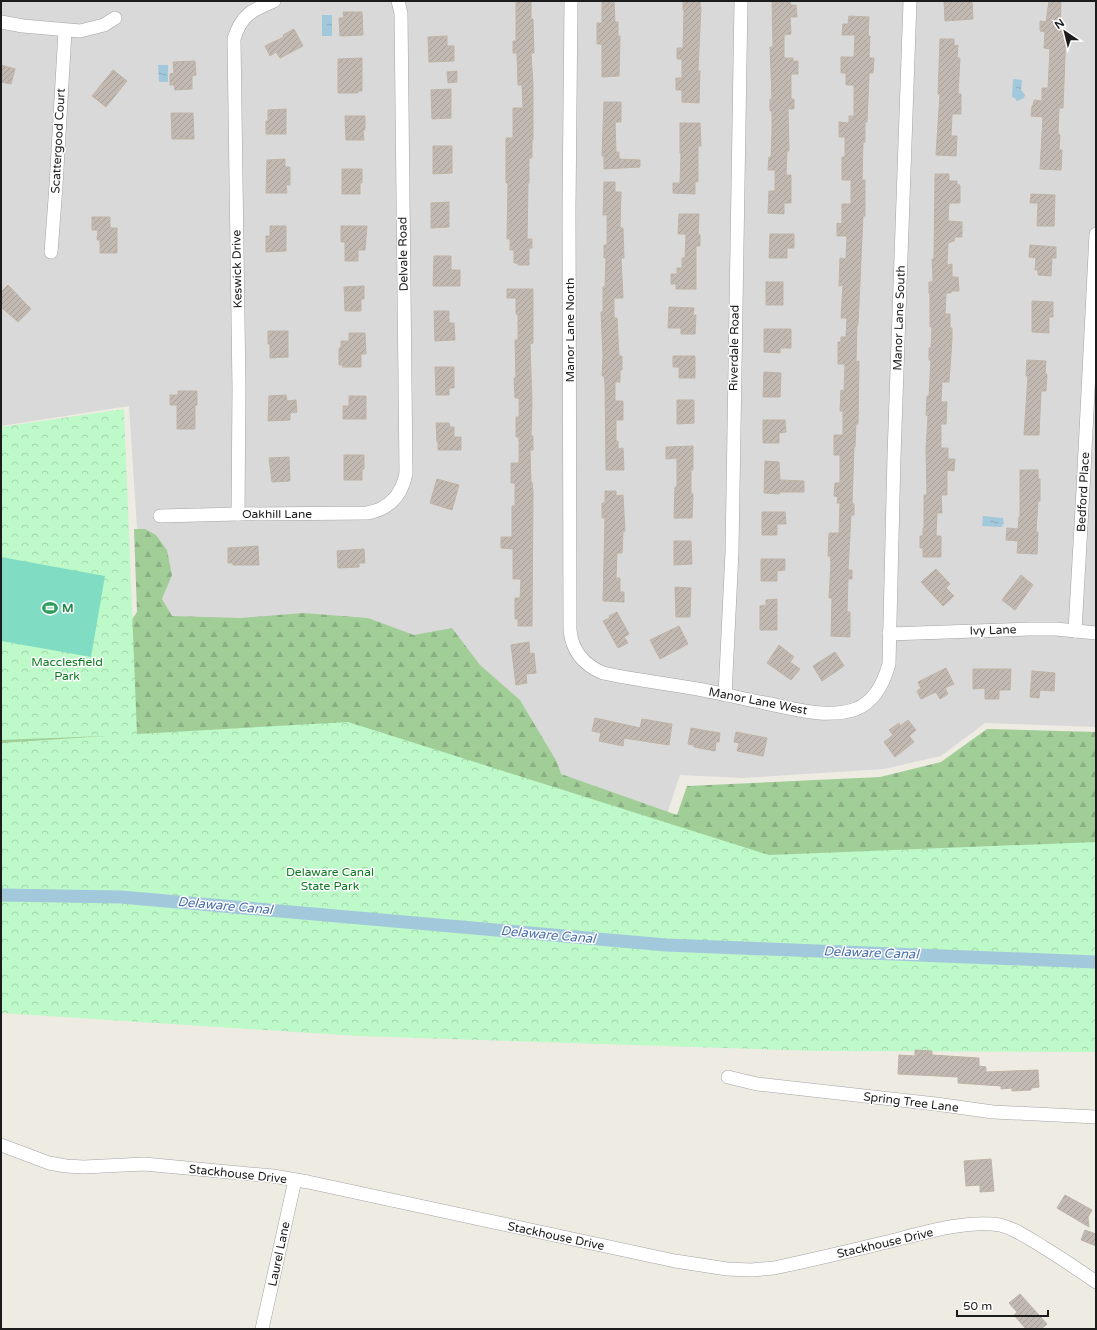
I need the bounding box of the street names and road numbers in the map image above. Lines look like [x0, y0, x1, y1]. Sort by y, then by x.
street label: Scattergood Court [48, 88, 68, 194]
street label: Delvale Road [395, 217, 411, 291]
street label: Keswick Drive [229, 229, 245, 308]
street label: Manor Lane South [890, 265, 908, 371]
street label: Manor Lane North [563, 278, 577, 382]
street label: Riverdale Road [726, 305, 742, 391]
street label: Bedford Place [1074, 451, 1092, 532]
street label: Oakhill Lane [242, 507, 312, 521]
street label: Ivy Lane [969, 622, 1017, 638]
street label: Manor Lane West [707, 685, 809, 718]
street label: Spring Tree Lane [863, 1089, 960, 1115]
street label: Stackhouse Drive [188, 1162, 288, 1186]
street label: Stackhouse Drive [506, 1219, 606, 1253]
street label: Laurel Lane [265, 1220, 293, 1288]
street label: Stackhouse Drive [835, 1225, 935, 1261]

